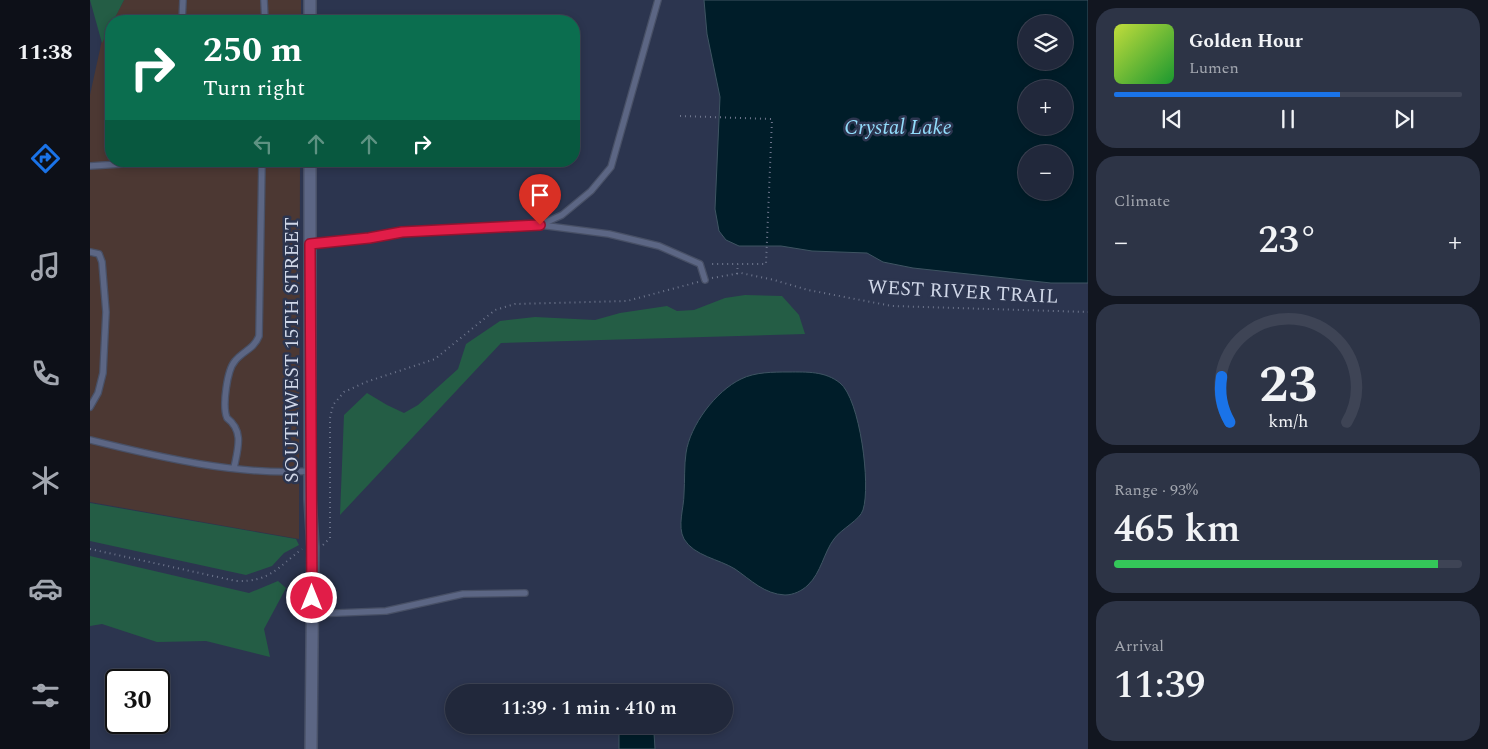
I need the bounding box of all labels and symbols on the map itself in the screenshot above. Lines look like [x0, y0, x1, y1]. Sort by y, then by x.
water label: Crystal Lake [844, 112, 952, 144]
pin [519, 174, 561, 225]
street label: SOUTHWEST 15TH STREET [277, 217, 307, 483]
street label: WEST RIVER TRAIL [867, 272, 1059, 312]
position arrow [285, 571, 337, 623]
speed limit sign: 30 [105, 669, 170, 734]

